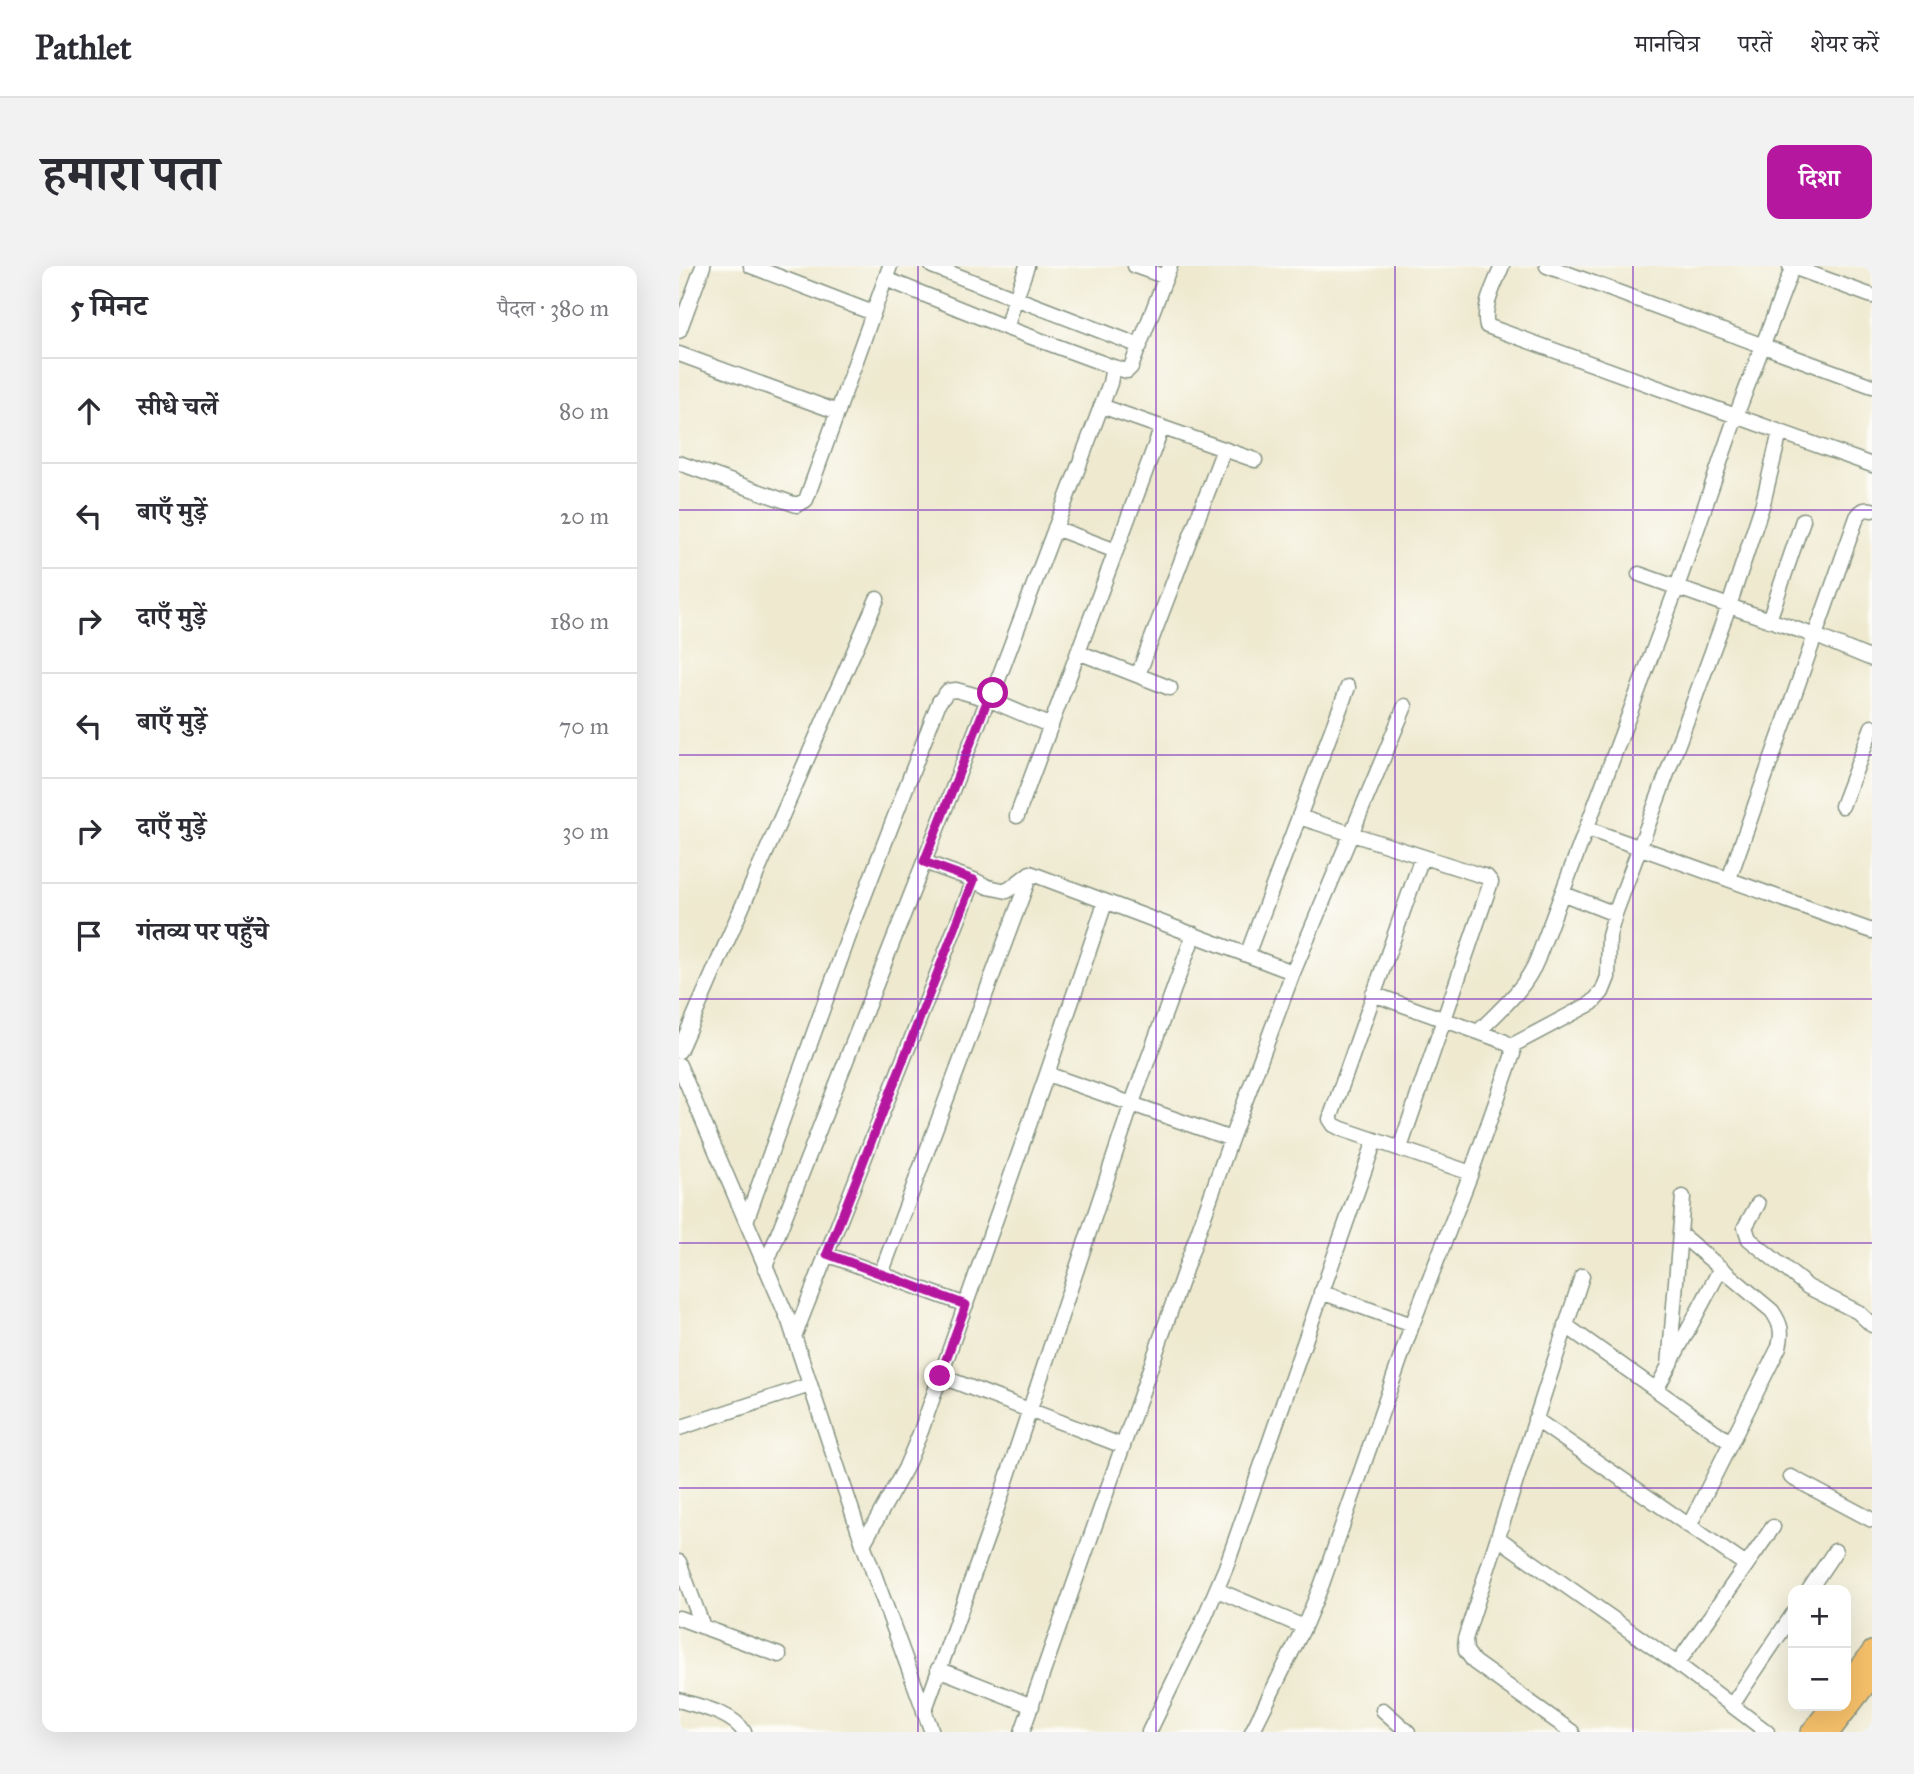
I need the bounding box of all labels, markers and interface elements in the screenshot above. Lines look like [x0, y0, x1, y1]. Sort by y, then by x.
text: Pathlet [35, 28, 132, 68]
text: मानचित्र [1635, 29, 1700, 59]
text: परतें [1738, 29, 1772, 59]
text: शेयर करें [1810, 29, 1879, 59]
text: हमारा पता [42, 144, 219, 203]
button: दिशा [1767, 145, 1872, 219]
text: 5 मिनट [70, 288, 147, 324]
text: पैदल · 380 m [497, 294, 609, 322]
text: सीधे चलें [137, 390, 218, 422]
icon: ahead [70, 392, 108, 430]
text: 80 m [559, 397, 609, 425]
text: बाएँ मुड़ें [137, 495, 207, 527]
icon: left [70, 497, 108, 535]
text: 20 m [560, 502, 609, 530]
text: दाएँ मुड़ें [137, 600, 206, 632]
icon: right [70, 602, 108, 640]
text: 180 m [550, 607, 609, 635]
route start [977, 677, 1008, 708]
text: बाएँ मुड़ें [137, 705, 207, 737]
icon: left [70, 707, 108, 745]
text: 70 m [559, 712, 609, 740]
text: दाएँ मुड़ें [137, 810, 206, 842]
icon: right [70, 812, 108, 850]
text: 30 m [562, 817, 609, 845]
text: गंतव्य पर पहुँचे [137, 915, 268, 947]
icon: arrive [70, 917, 108, 955]
route end [924, 1360, 955, 1391]
map controls [1788, 1585, 1851, 1711]
button: + [1788, 1585, 1851, 1648]
button: − [1788, 1648, 1851, 1711]

